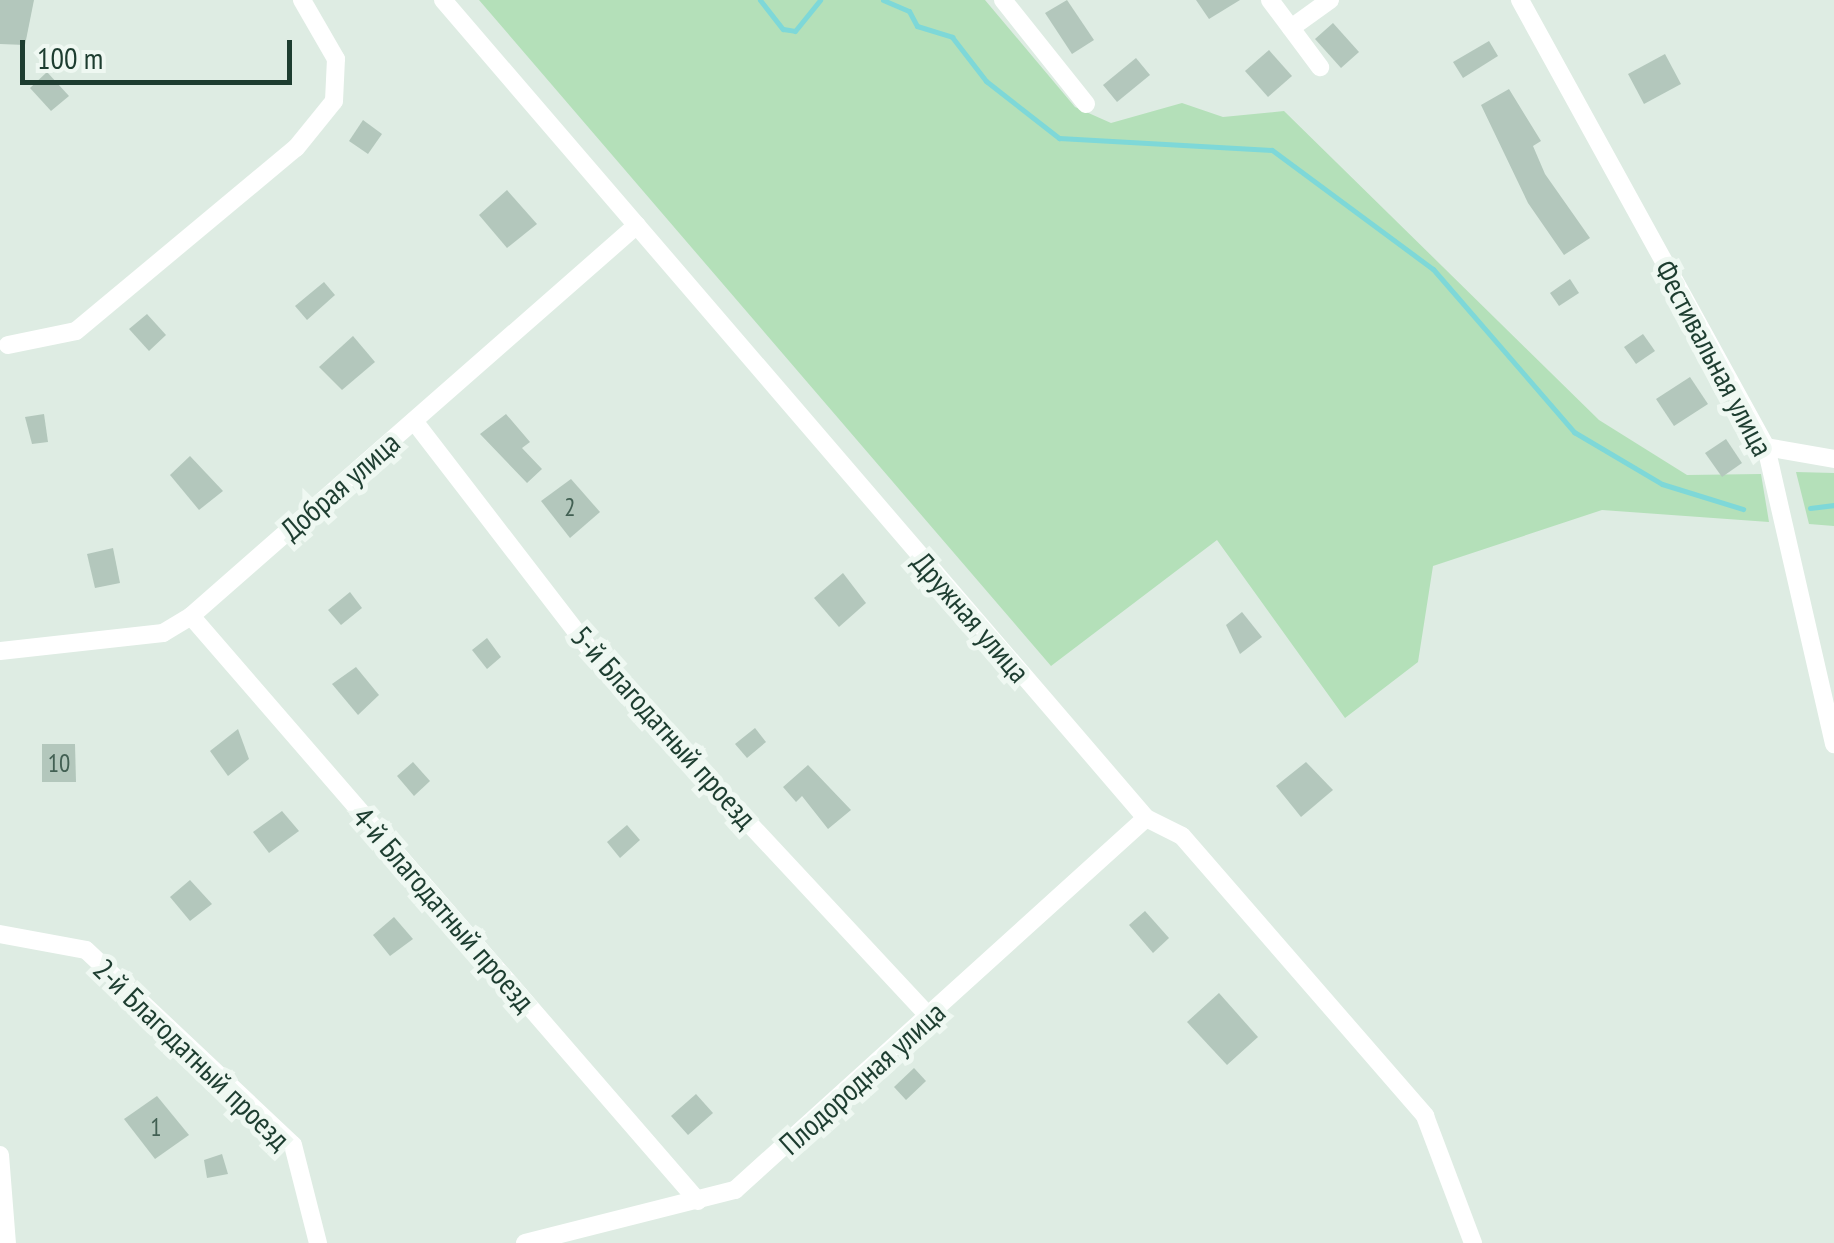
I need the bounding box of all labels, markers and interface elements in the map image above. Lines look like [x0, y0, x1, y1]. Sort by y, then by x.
scale bar [25, 20, 298, 82]
text: 100 m [37, 38, 103, 77]
street label: Фестивальная улица [1647, 254, 1781, 462]
street label: Добрая улица [273, 424, 407, 548]
house number: 2 [564, 492, 576, 522]
street label: Дружная улица [905, 544, 1037, 690]
street label: 5-й Благодатный проезд [564, 619, 764, 835]
house number: 10 [48, 748, 70, 778]
street label: 4-й Благодатный проезд [345, 799, 543, 1019]
street label: 2-й Благодатный проезд [86, 951, 298, 1157]
street label: Плодородная улица [772, 994, 952, 1162]
house number: 1 [150, 1112, 162, 1142]

